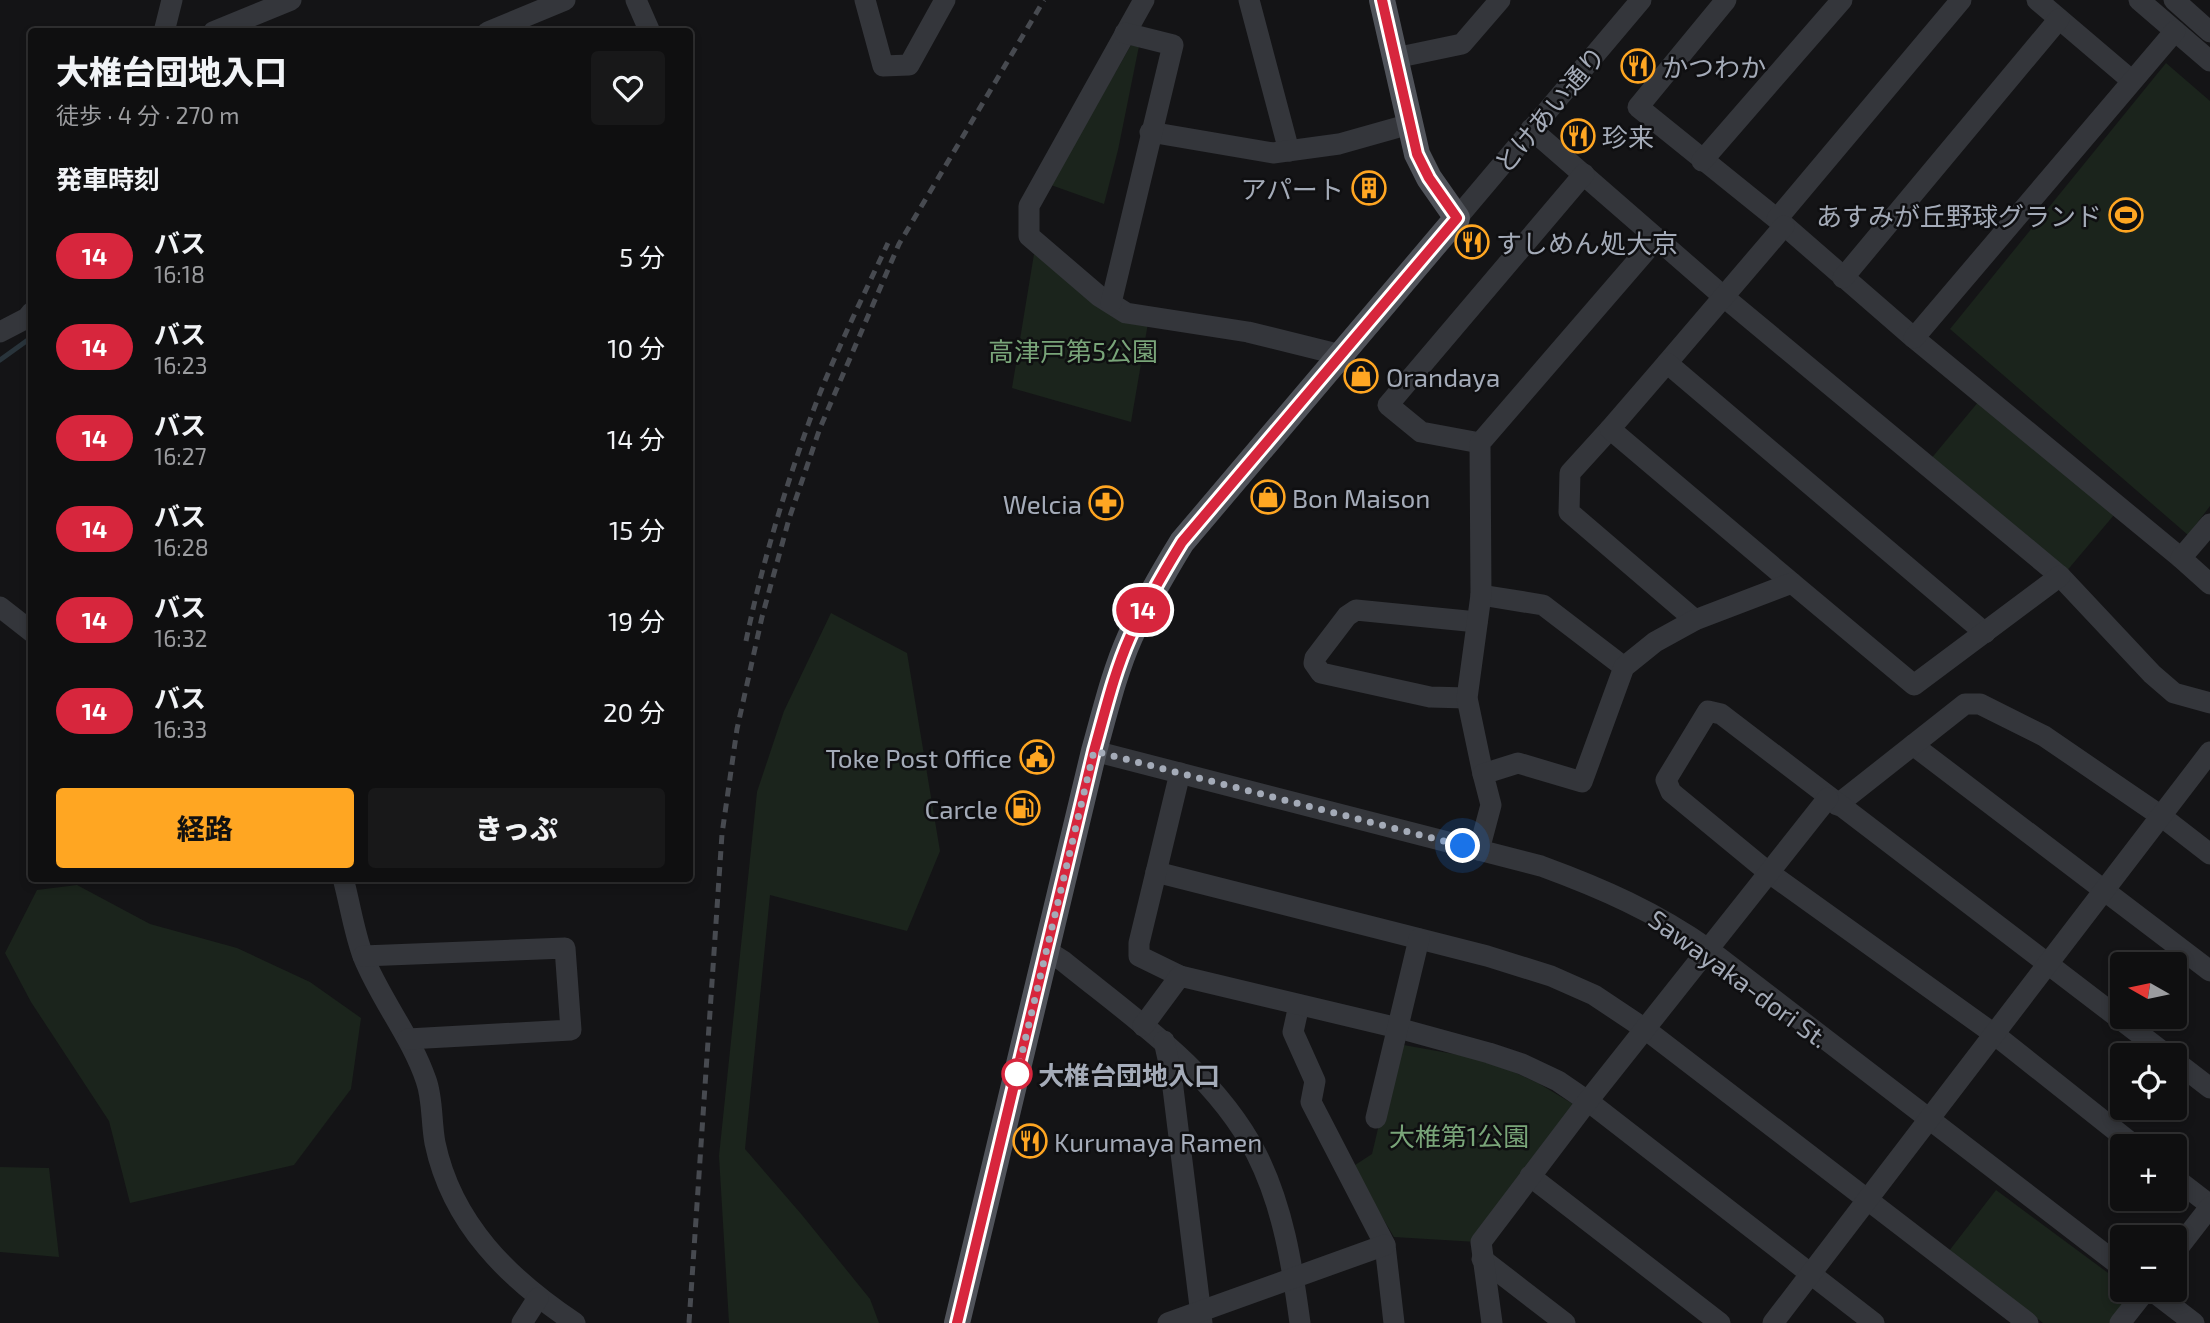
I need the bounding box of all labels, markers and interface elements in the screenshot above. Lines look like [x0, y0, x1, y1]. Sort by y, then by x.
street label: とけあい通り [1487, 39, 1611, 179]
restaurant icon: かつわか [1619, 47, 1657, 85]
text: 大椎台団地入口 [56, 51, 287, 91]
button: heart [591, 51, 665, 125]
place label: かつわか [1662, 51, 1766, 82]
text: 徒歩 · 4 分 · 270 m [56, 101, 240, 129]
restaurant icon: 珍来 [1559, 117, 1597, 155]
place label: 珍来 [1602, 121, 1654, 152]
text: 発車時刻 [56, 163, 160, 194]
building icon: アパート [1350, 169, 1388, 207]
place label: アパート [1241, 173, 1344, 204]
sports icon: あすみが丘野球グランド [2107, 196, 2145, 234]
place label: あすみが丘野球グランド [1816, 200, 2102, 231]
restaurant icon: すしめん処大京 [1453, 223, 1491, 261]
text: バス [154, 227, 206, 258]
place label: すしめん処大京 [1496, 227, 1678, 258]
text: 14 [82, 241, 107, 270]
text: 5 分 [619, 241, 665, 272]
text: 16:18 [154, 260, 205, 288]
text: バス [154, 318, 206, 349]
text: 14 [82, 332, 107, 361]
text: 10 分 [607, 332, 665, 363]
park label: 高津戸第5公園 [988, 335, 1158, 366]
text: 16:23 [154, 351, 207, 379]
shop icon: Orandaya [1342, 357, 1380, 395]
place label: Orandaya [1386, 361, 1500, 392]
text: バス [154, 409, 206, 440]
text: 14 [82, 423, 107, 452]
text: 14 分 [607, 423, 665, 454]
text: 16:27 [154, 442, 206, 470]
shop icon: Bon Maison [1249, 478, 1287, 516]
place label: Bon Maison [1292, 482, 1430, 513]
pharmacy icon: Welcia [1087, 484, 1125, 522]
place label: Welcia [1003, 488, 1082, 519]
text: バス [154, 500, 206, 531]
text: 14 [82, 514, 107, 543]
text: 15 分 [609, 514, 665, 545]
text: 16:28 [154, 533, 209, 561]
line badge: 14 [1112, 587, 1174, 633]
text: バス [154, 591, 206, 622]
text: 14 [1130, 595, 1156, 624]
text: 14 [82, 605, 107, 634]
text: 19 分 [608, 605, 665, 636]
text: 16:32 [154, 624, 207, 652]
text: バス [154, 682, 206, 713]
text: 14 [82, 696, 107, 725]
text: 20 分 [603, 696, 665, 727]
text: 16:33 [154, 715, 207, 743]
public building icon: Toke Post Office [1018, 738, 1056, 776]
place label: Toke Post Office [826, 742, 1012, 773]
button: 経路 [56, 788, 354, 868]
button: きっぷ [368, 788, 665, 868]
fuel station icon: Carcle [1004, 789, 1042, 827]
place label: Carcle [924, 793, 998, 824]
your location [1445, 828, 1480, 863]
street label: Sawayaka-dori St. [1643, 903, 1835, 1053]
north arrow [2110, 952, 2188, 1029]
map controls [2110, 952, 2187, 1302]
button: locate [2110, 1043, 2187, 1120]
marker: 大椎台団地入口 [1002, 1059, 1032, 1089]
place label: 大椎台団地入口 [1038, 1059, 1220, 1090]
park label: 大椎第1公園 [1389, 1120, 1529, 1151]
restaurant icon: Kurumaya Ramen [1011, 1122, 1049, 1160]
place label: Kurumaya Ramen [1054, 1126, 1262, 1157]
button: + [2110, 1134, 2187, 1211]
button: − [2110, 1225, 2187, 1302]

